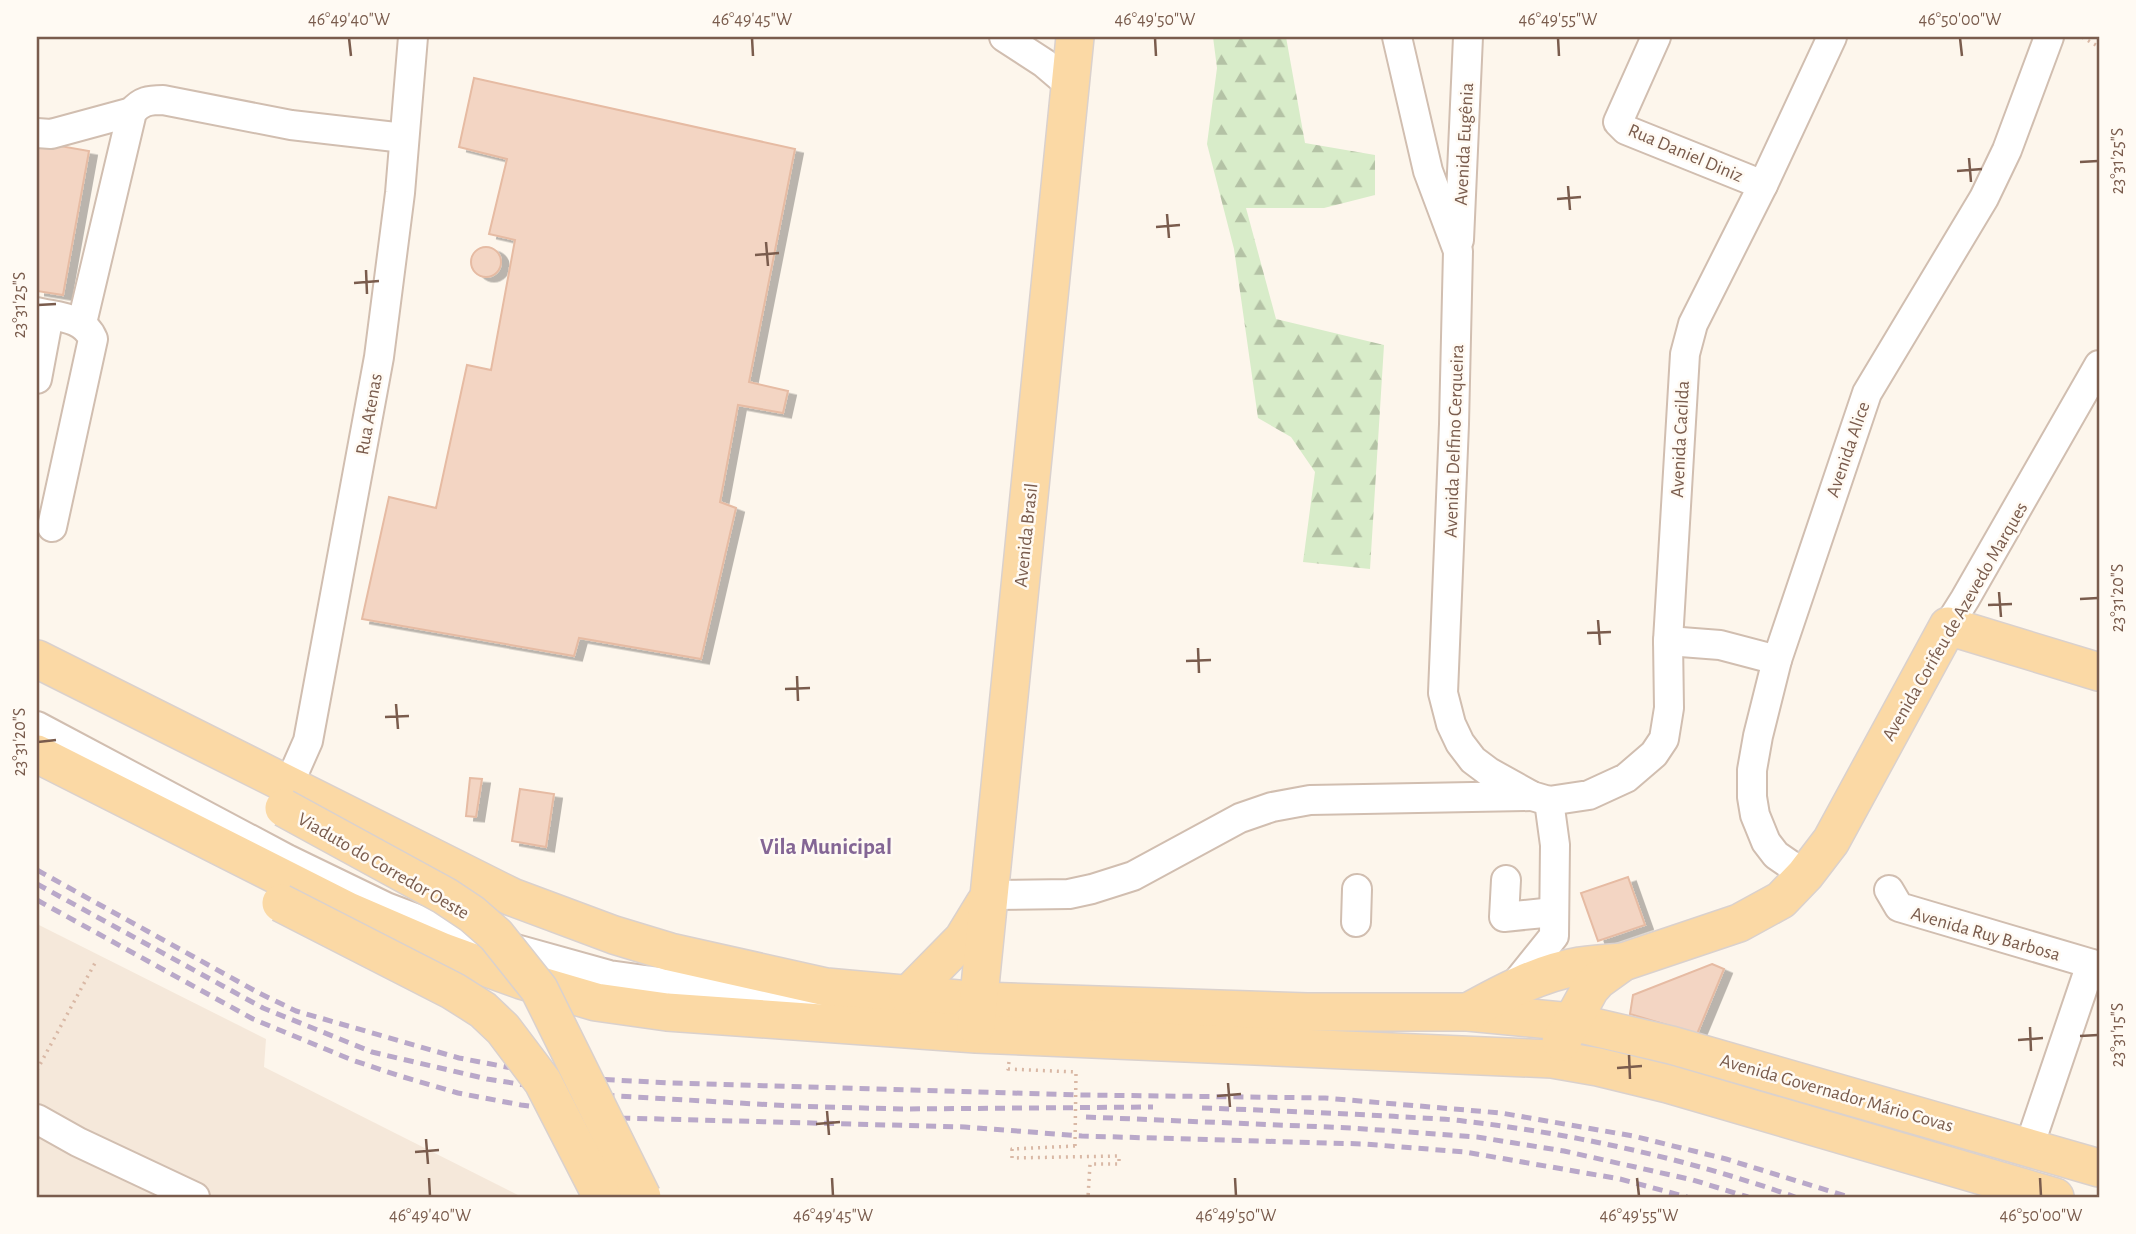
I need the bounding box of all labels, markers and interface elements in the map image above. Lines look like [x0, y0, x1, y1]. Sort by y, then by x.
text: 46°49'40"W [308, 11, 390, 29]
text: 46°49'45"W [712, 11, 792, 29]
text: 46°49'50"W [1115, 11, 1195, 29]
text: 46°49'55"W [1519, 11, 1597, 29]
text: 46°50'00"W [1919, 11, 2001, 29]
street label: Avenida Eugênia [1452, 82, 1477, 206]
street label: Rua Daniel Diniz [1625, 121, 1746, 186]
text: 23°31'25"S [2109, 128, 2127, 194]
text: 23°31'25"S [11, 272, 29, 338]
street label: Avenida Delfino Cerqueira [1442, 344, 1467, 538]
street label: Rua Atenas [353, 372, 386, 457]
street label: Avenida Cacilda [1668, 380, 1693, 498]
street label: Avenida Alice [1823, 399, 1874, 500]
street label: Avenida Brasil [1012, 482, 1041, 588]
street label: Avenida Corifeu de Azevedo Marques [1879, 499, 2032, 744]
text: 23°31'20"S [2109, 564, 2127, 632]
text: 23°31'20"S [11, 708, 29, 776]
street label: Viaduto do Corredor Oeste [294, 809, 472, 923]
district label: Vila Municipal [760, 836, 892, 859]
street label: Avenida Ruy Barbosa [1909, 904, 2062, 965]
text: 23°31'15"S [2109, 1003, 2127, 1067]
street label: Avenida Governador Mário Covas [1718, 1051, 1955, 1136]
text: 46°49'40"W [389, 1207, 471, 1225]
text: 46°49'45"W [793, 1207, 873, 1225]
text: 46°49'50"W [1196, 1207, 1276, 1225]
text: 46°49'55"W [1600, 1207, 1678, 1225]
text: 46°50'00"W [2000, 1207, 2082, 1225]

